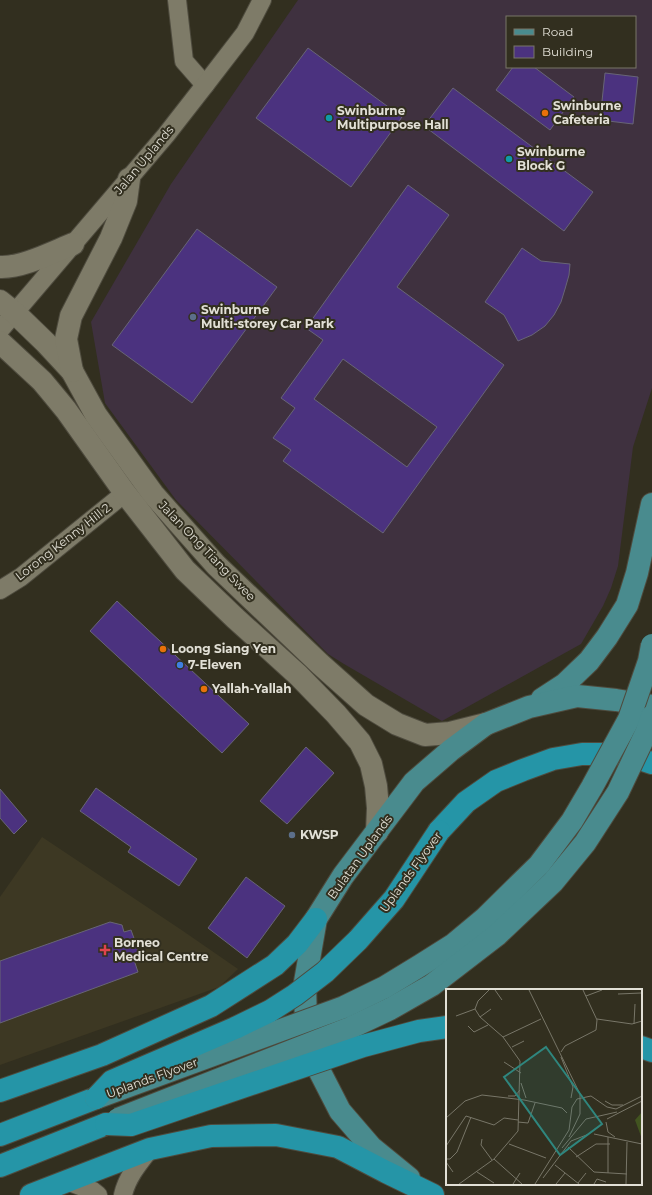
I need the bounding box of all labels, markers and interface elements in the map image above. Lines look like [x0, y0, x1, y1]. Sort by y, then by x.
legend [506, 16, 636, 68]
text: Road [542, 24, 573, 39]
text: Building [542, 44, 593, 59]
place label: Swinburne Cafeteria [553, 98, 622, 127]
place label: Swinburne Multipurpose Hall [337, 103, 449, 132]
marker: Swinburne Cafeteria [540, 108, 550, 118]
marker: Swinburne Multipurpose Hall [324, 113, 334, 123]
street label: Jalan Uplands [110, 122, 177, 198]
place label: Swinburne Block G [517, 144, 586, 173]
marker: Swinburne Block G [504, 154, 514, 164]
place label: Swinburne Multi-storey Car Park [201, 302, 334, 331]
marker: Swinburne Multi-storey Car Park [188, 312, 198, 322]
street label: Jalan Ong Tiang Swee [155, 497, 259, 604]
street label: Lorong Kenny Hill 2 [12, 500, 113, 583]
place label: Loong Siang Yen [171, 641, 276, 656]
marker: Loong Siang Yen [158, 644, 168, 654]
place label: 7-Eleven [188, 657, 241, 672]
marker: 7-Eleven [175, 660, 185, 670]
place label: Yallah-Yallah [211, 681, 292, 696]
marker: Yallah-Yallah [199, 684, 209, 694]
street label: Bulatan Uplands [324, 812, 395, 902]
place label: KWSP [300, 827, 339, 842]
street label: Uplands Flyover [376, 828, 445, 915]
marker: KWSP [287, 830, 297, 840]
place label: Borneo Medical Centre [114, 935, 209, 964]
marker: Borneo Medical Centre [99, 944, 111, 956]
inset map [446, 989, 642, 1185]
street label: Uplands Flyover [104, 1054, 200, 1101]

